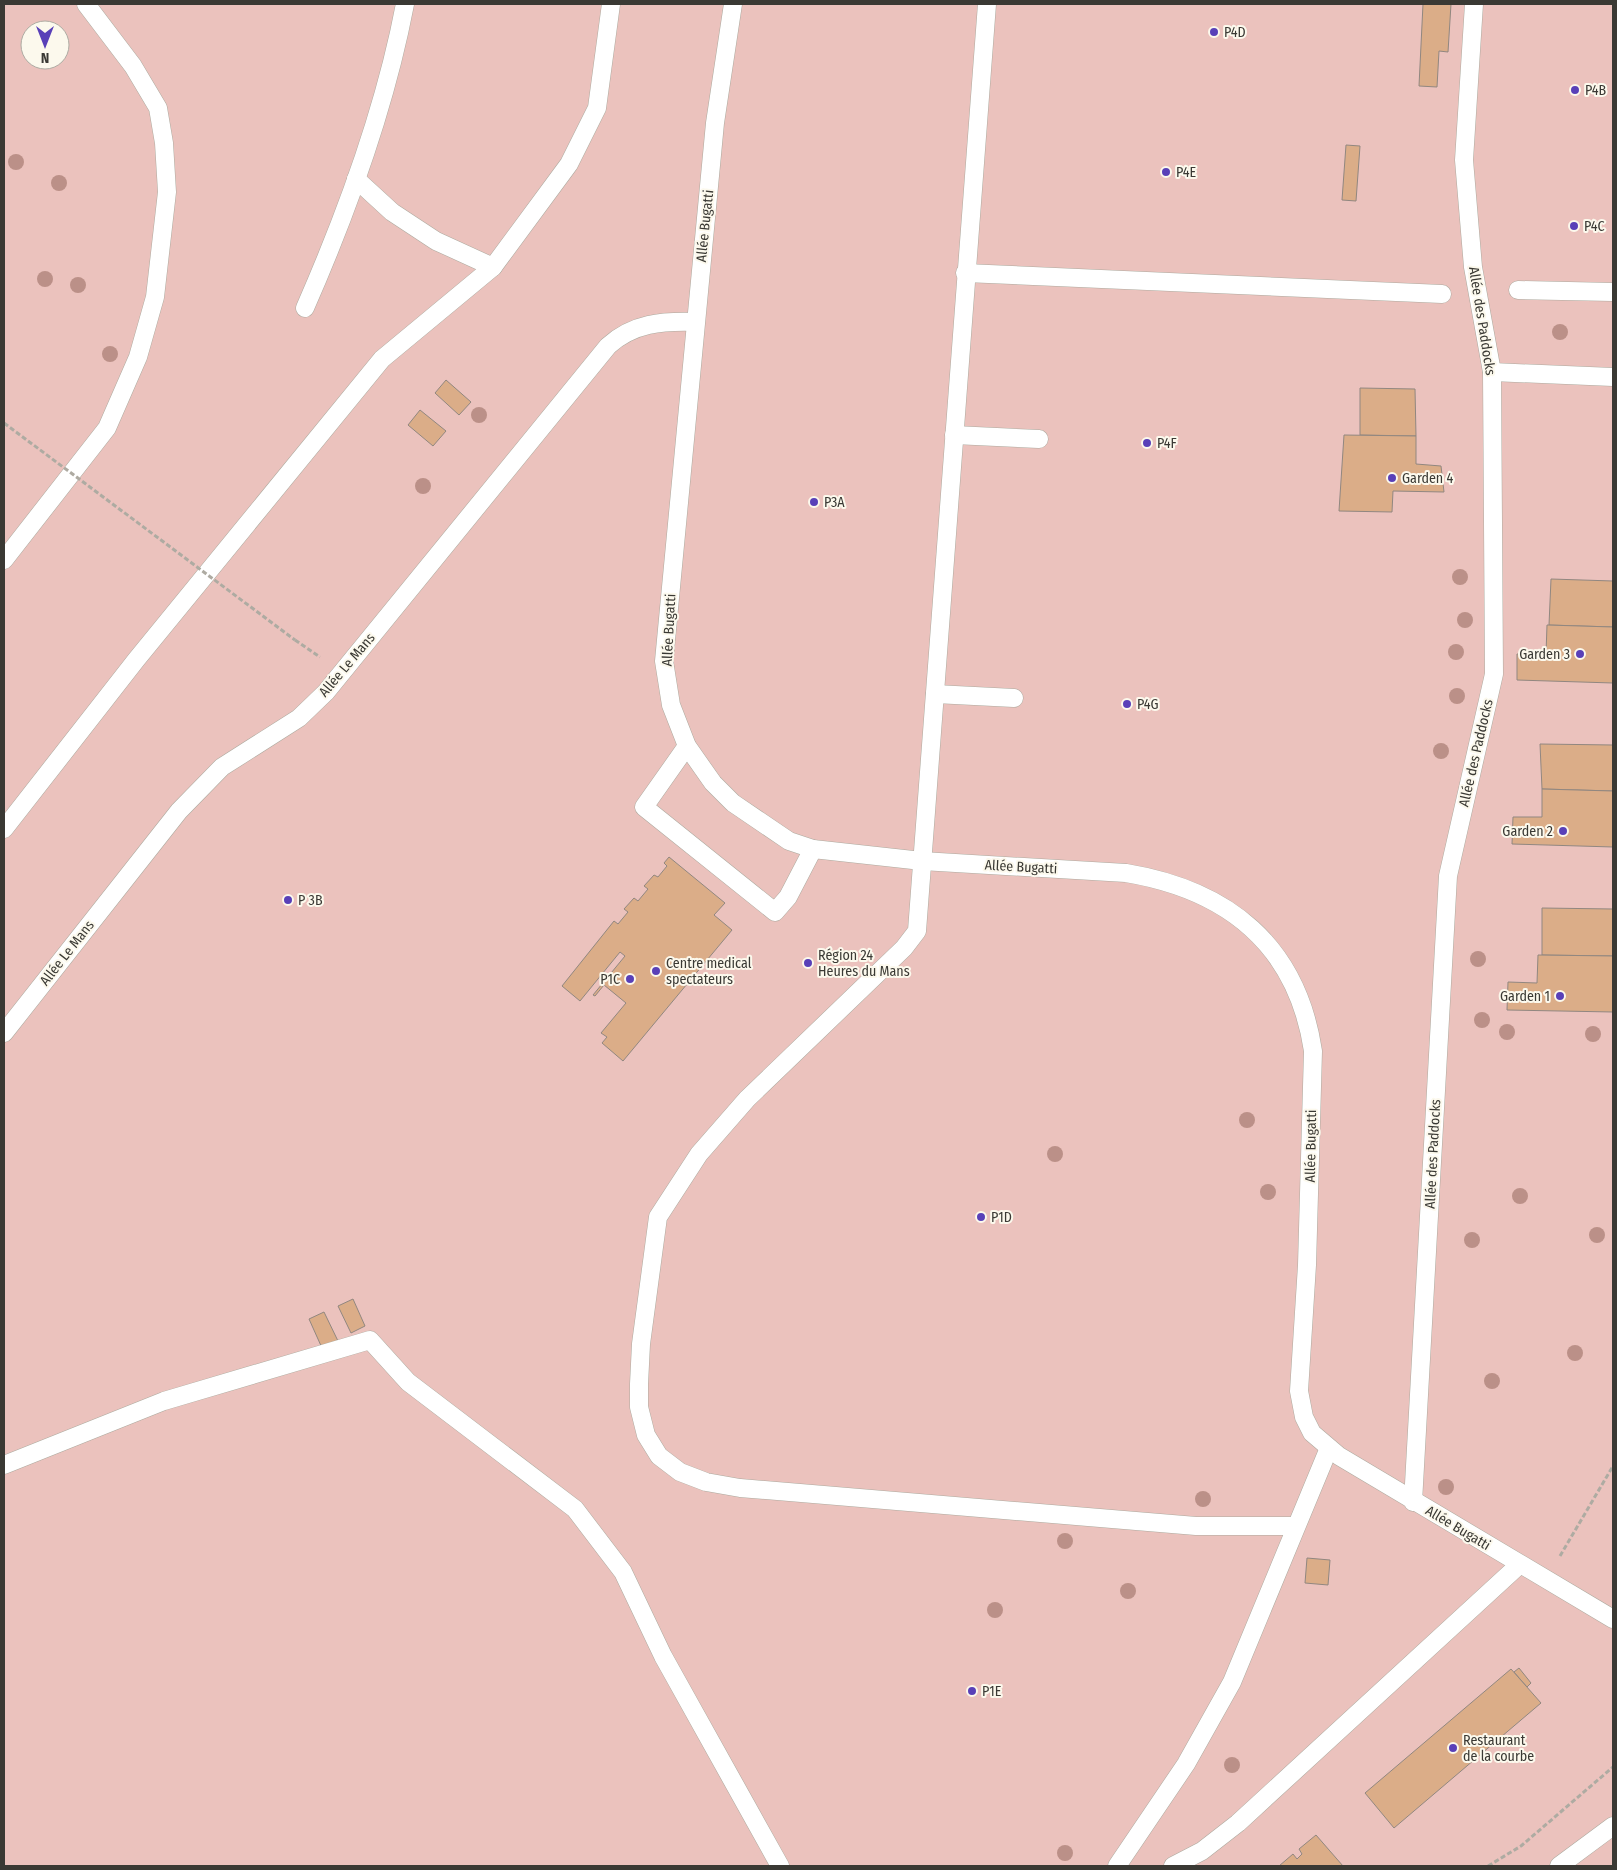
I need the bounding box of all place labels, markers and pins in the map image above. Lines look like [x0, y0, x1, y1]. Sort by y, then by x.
place label: P4D [1224, 24, 1246, 41]
marker: P4D [1208, 26, 1220, 38]
place label: P4B [1585, 82, 1606, 99]
marker: P4B [1569, 84, 1581, 96]
place label: P4E [1176, 164, 1196, 181]
marker: P4E [1160, 166, 1172, 178]
place label: P4C [1584, 218, 1605, 235]
marker: P4C [1568, 220, 1580, 232]
place label: P4F [1157, 435, 1177, 452]
marker: P4F [1141, 437, 1153, 449]
place label: Garden 4 [1402, 470, 1453, 487]
marker: Garden 4 [1386, 472, 1398, 484]
place label: P3A [824, 494, 845, 511]
marker: P3A [808, 496, 820, 508]
place label: Garden 3 [1519, 646, 1570, 663]
marker: Garden 3 [1574, 648, 1586, 660]
place label: P4G [1137, 696, 1159, 713]
marker: P4G [1121, 698, 1133, 710]
place label: Garden 2 [1502, 823, 1553, 840]
marker: Garden 2 [1557, 825, 1569, 837]
place label: P 3B [298, 892, 323, 909]
marker: P 3B [282, 894, 294, 906]
place label: Région 24 Heures du Mans [818, 947, 910, 980]
place label: Centre medical spectateurs [666, 955, 752, 988]
marker: Région 24 Heures du Mans [802, 957, 814, 969]
marker: Centre medical spectateurs [650, 965, 662, 977]
place label: P1C [600, 971, 620, 988]
marker: P1C [624, 973, 636, 985]
place label: Garden 1 [1500, 988, 1550, 1005]
marker: Garden 1 [1554, 990, 1566, 1002]
place label: P1D [991, 1209, 1012, 1226]
marker: P1D [975, 1211, 987, 1223]
place label: P1E [982, 1683, 1002, 1700]
marker: P1E [966, 1685, 978, 1697]
place label: Restaurant de la courbe [1463, 1732, 1534, 1765]
marker: Restaurant de la courbe [1447, 1742, 1459, 1754]

